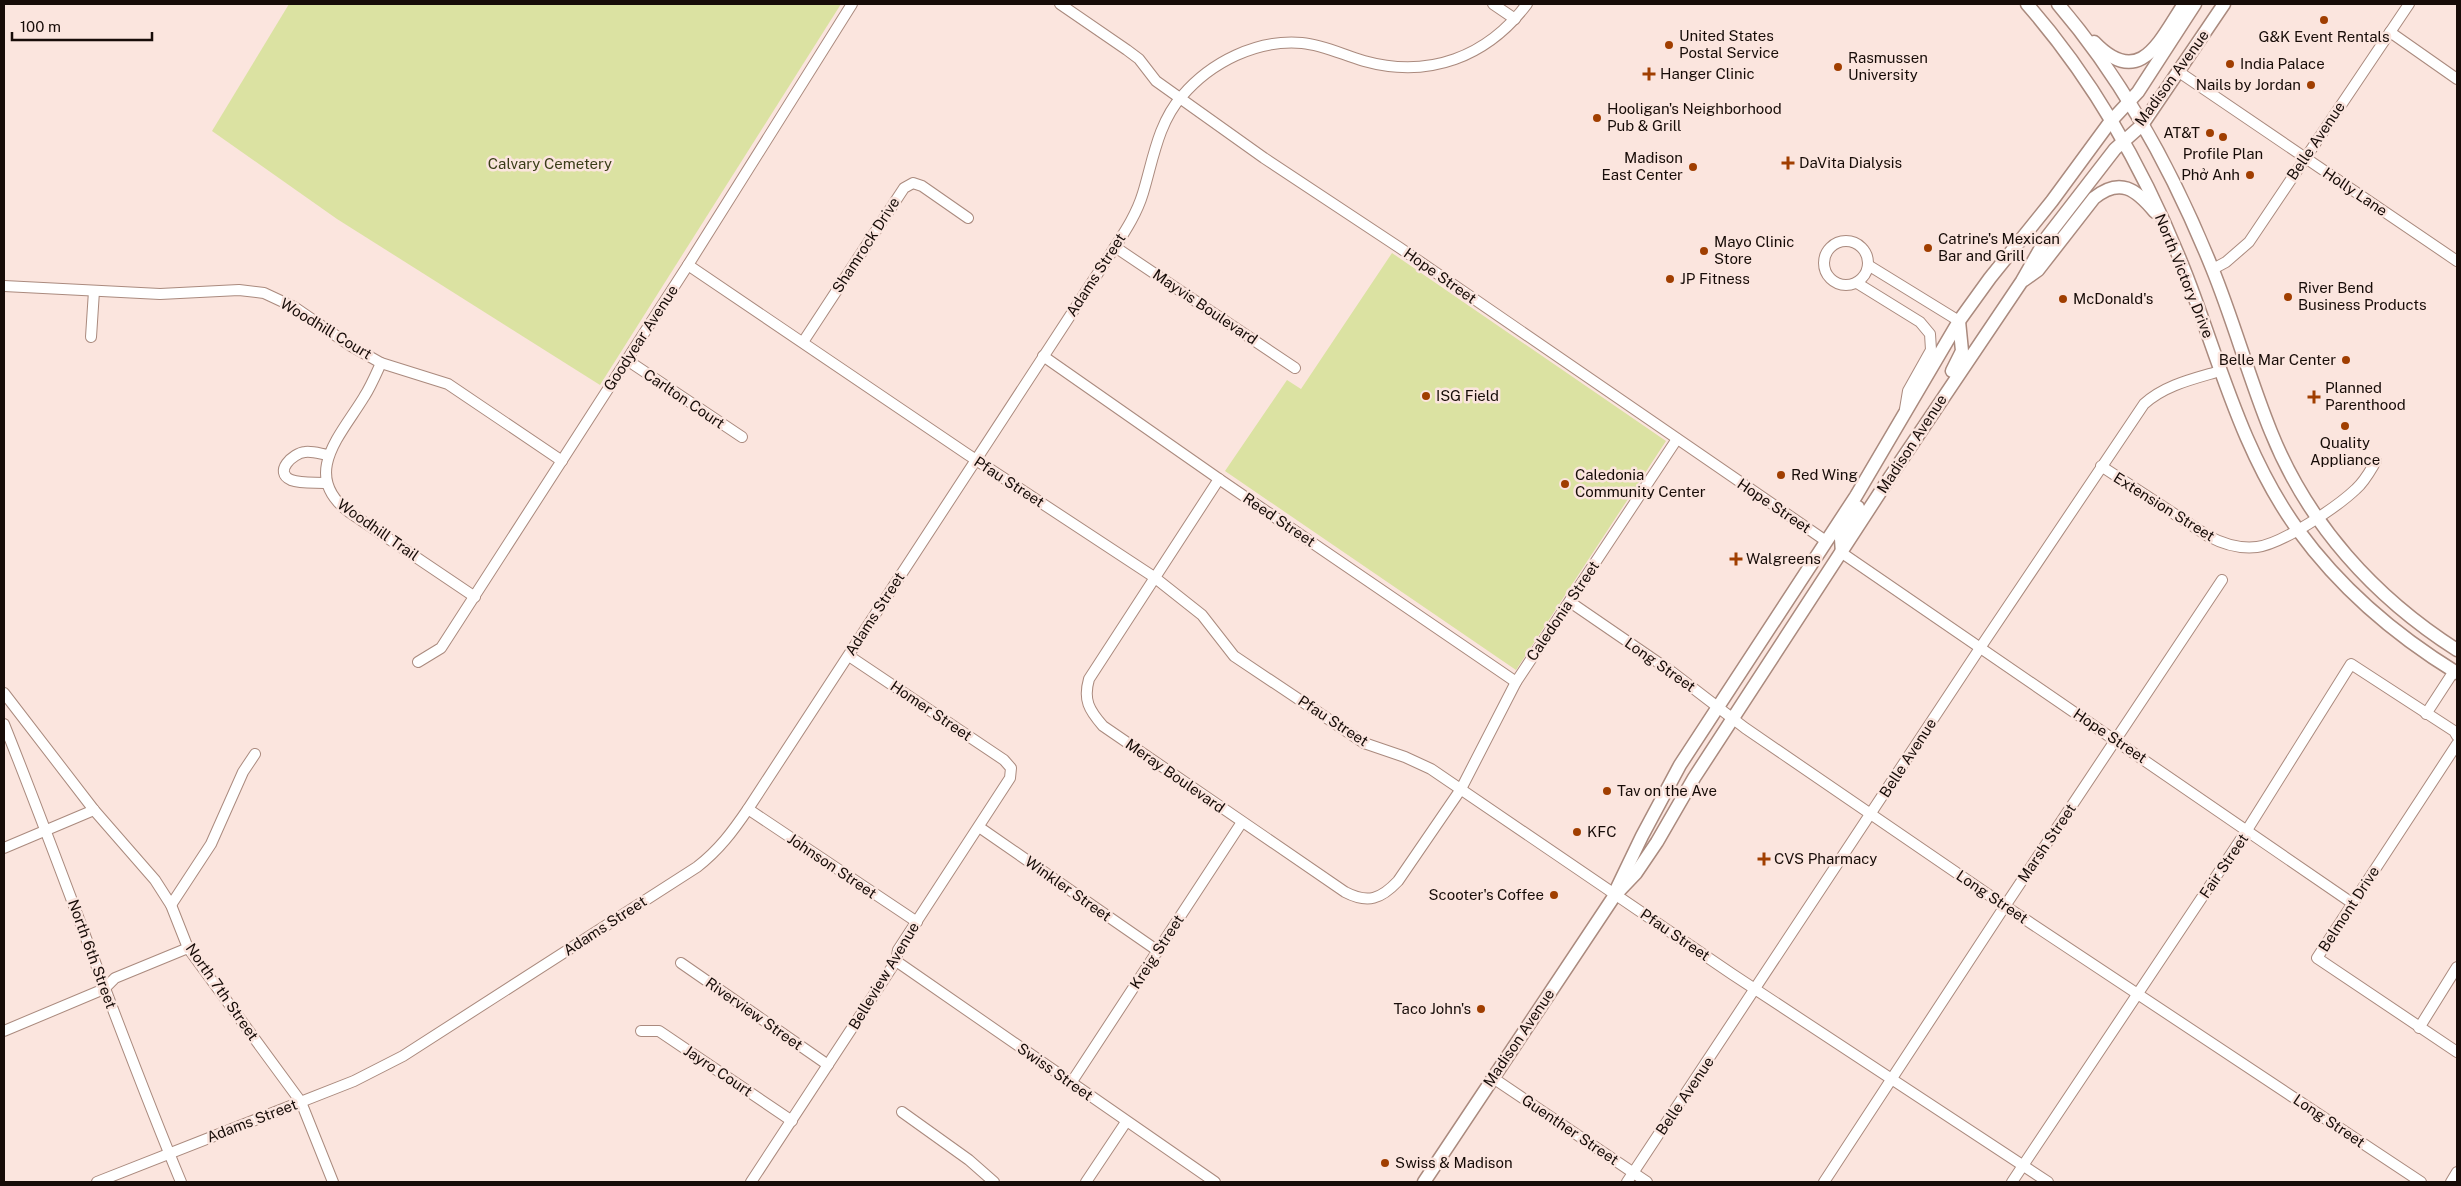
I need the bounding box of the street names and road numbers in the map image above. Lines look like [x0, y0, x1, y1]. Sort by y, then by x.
street label: Madison Avenue [2131, 27, 2212, 129]
street label: Belle Avenue [2283, 98, 2348, 183]
street label: Holly Lane [2320, 164, 2391, 219]
street label: Shamrock Drive [828, 194, 903, 296]
street label: North Victory Drive [2152, 211, 2217, 340]
street label: Adams Street [1062, 230, 1129, 319]
street label: Hope Street [1401, 244, 1480, 307]
street label: Mayvis Boulevard [1150, 265, 1261, 348]
street label: Goodyear Avenue [600, 282, 681, 394]
street label: Woodhill Court [277, 295, 375, 363]
street label: Carlton Court [641, 365, 728, 432]
street label: Madison Avenue [1873, 391, 1950, 496]
street label: Pfau Street [971, 453, 1048, 511]
street label: Extension Street [2111, 469, 2218, 545]
street label: Hope Street [1734, 475, 1814, 536]
street label: Reed Street [1240, 489, 1319, 550]
street label: Woodhill Trail [334, 495, 422, 564]
street label: Caledonia Street [1523, 557, 1602, 664]
street label: Adams Street [841, 569, 908, 658]
street label: Long Street [1622, 634, 1699, 695]
street label: Homer Street [887, 677, 975, 744]
street label: Pfau Street [1295, 692, 1372, 750]
street label: Hope Street [2070, 705, 2150, 766]
street label: Belle Avenue [1876, 715, 1939, 800]
street label: Meray Boulevard [1122, 735, 1228, 816]
street label: Marsh Street [2014, 800, 2079, 885]
street label: Johnson Street [785, 830, 880, 902]
street label: Fair Street [2196, 830, 2251, 901]
street label: Winkler Street [1022, 853, 1115, 925]
street label: Belmont Drive [2315, 863, 2382, 955]
street label: Long Street [1953, 867, 2031, 927]
street label: Adams Street [560, 892, 650, 959]
street label: North 6th Street [65, 897, 120, 1011]
street label: Pfau Street [1637, 905, 1713, 964]
street label: Kreig Street [1126, 911, 1187, 992]
street label: Belleview Avenue [845, 919, 922, 1032]
street label: North 7th Street [183, 940, 262, 1044]
street label: Riverview Street [703, 974, 806, 1053]
street label: Madison Avenue [1480, 986, 1558, 1090]
street label: Swiss Street [1014, 1039, 1096, 1104]
street label: Jayro Court [681, 1042, 756, 1100]
street label: Belle Avenue [1652, 1053, 1717, 1138]
street label: Guenther Street [1519, 1091, 1622, 1168]
street label: Long Street [2290, 1091, 2368, 1151]
street label: Adams Street [204, 1095, 300, 1146]

